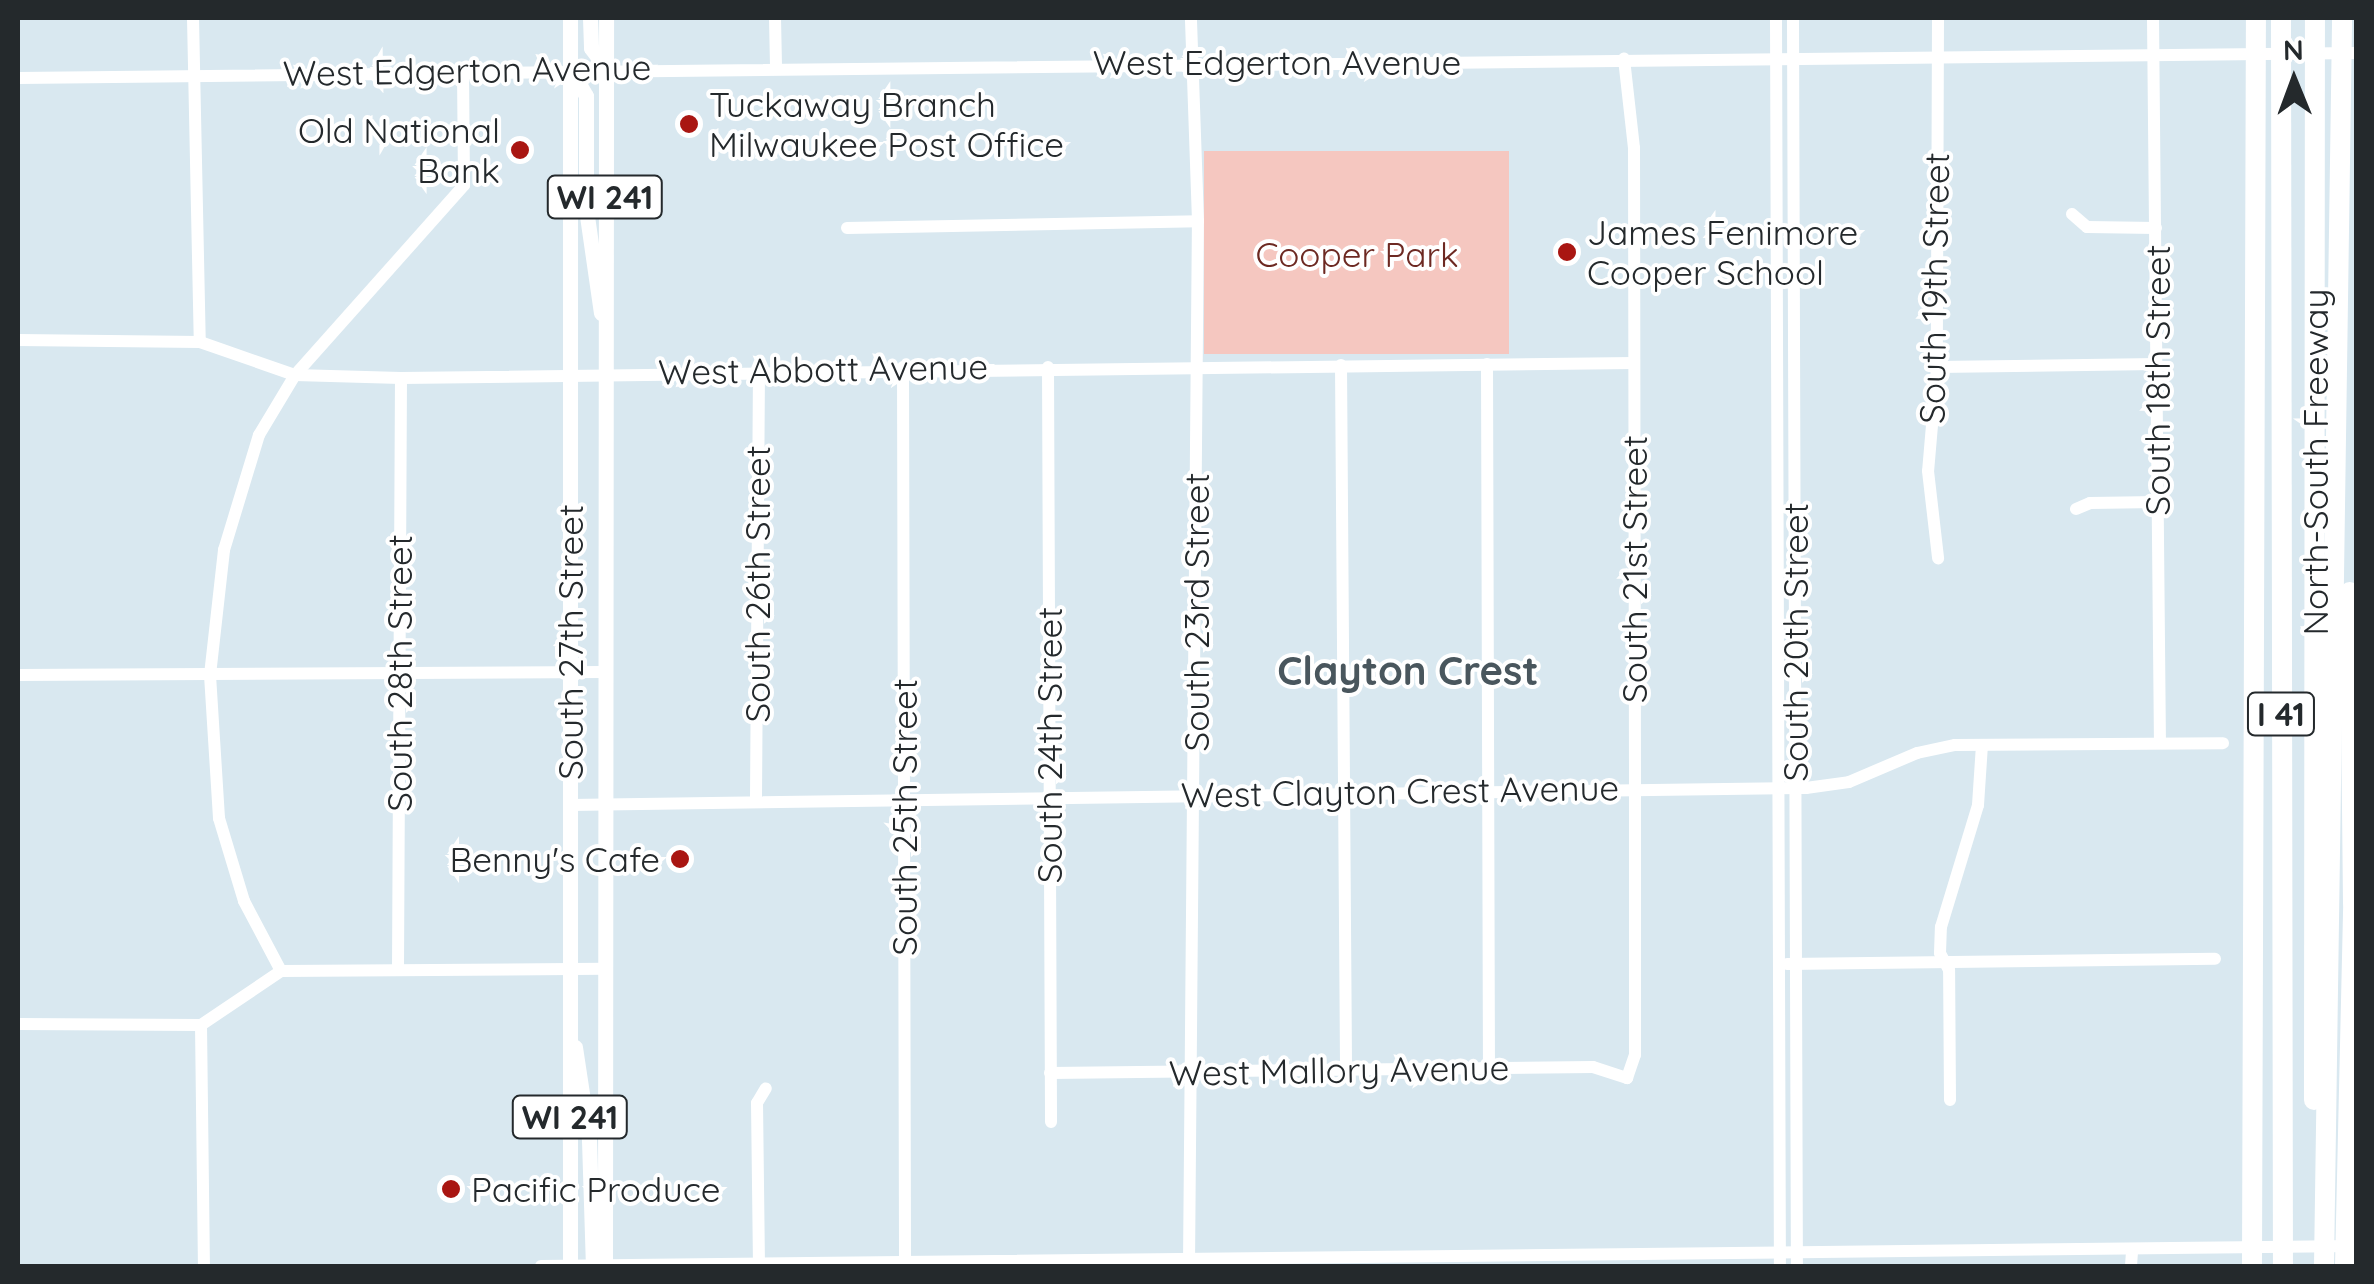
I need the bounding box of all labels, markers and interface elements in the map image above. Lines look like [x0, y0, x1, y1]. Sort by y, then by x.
north arrow [2244, 30, 2344, 130]
text: N [2283, 32, 2304, 67]
street label: West Edgerton Avenue [1093, 41, 1461, 83]
street label: West Edgerton Avenue [282, 46, 652, 94]
place label: Tuckaway Branch Milwaukee Post Office [709, 83, 1064, 165]
place label: Old National Bank [298, 109, 500, 191]
marker: Tuckaway Branch Milwaukee Post Office [678, 113, 700, 135]
marker: Old National Bank [509, 139, 531, 161]
street label: South 19th Street [1911, 152, 1957, 424]
road number: WI 241 [545, 170, 665, 224]
place label: James Fenimore Cooper School [1587, 211, 1858, 293]
park label: Cooper Park [1255, 233, 1459, 275]
marker: James Fenimore Cooper School [1556, 241, 1578, 263]
street label: South 18th Street [2136, 245, 2178, 515]
street label: North-South Freeway [2294, 289, 2336, 635]
street label: West Abbott Avenue [658, 345, 988, 393]
street label: South 21st Street [1613, 435, 1655, 703]
street label: South 26th Street [736, 445, 778, 723]
street label: South 23rd Street [1175, 473, 1217, 751]
street label: South 20th Street [1774, 502, 1816, 782]
street label: South 27th Street [549, 504, 591, 780]
street label: South 28th Street [378, 534, 420, 812]
street label: South 24th Street [1028, 607, 1070, 883]
district label: Clayton Crest [1277, 646, 1539, 694]
street label: South 25th Street [883, 678, 925, 956]
road number: I 41 [2246, 687, 2316, 741]
street label: West Clayton Crest Avenue [1180, 766, 1620, 816]
place label: Benny's Cafe [449, 838, 660, 880]
marker: Benny's Cafe [669, 848, 691, 870]
street label: West Mallory Avenue [1168, 1046, 1510, 1094]
road number: WI 241 [510, 1090, 630, 1144]
place label: Pacific Produce [471, 1168, 721, 1210]
marker: Pacific Produce [440, 1178, 462, 1200]

